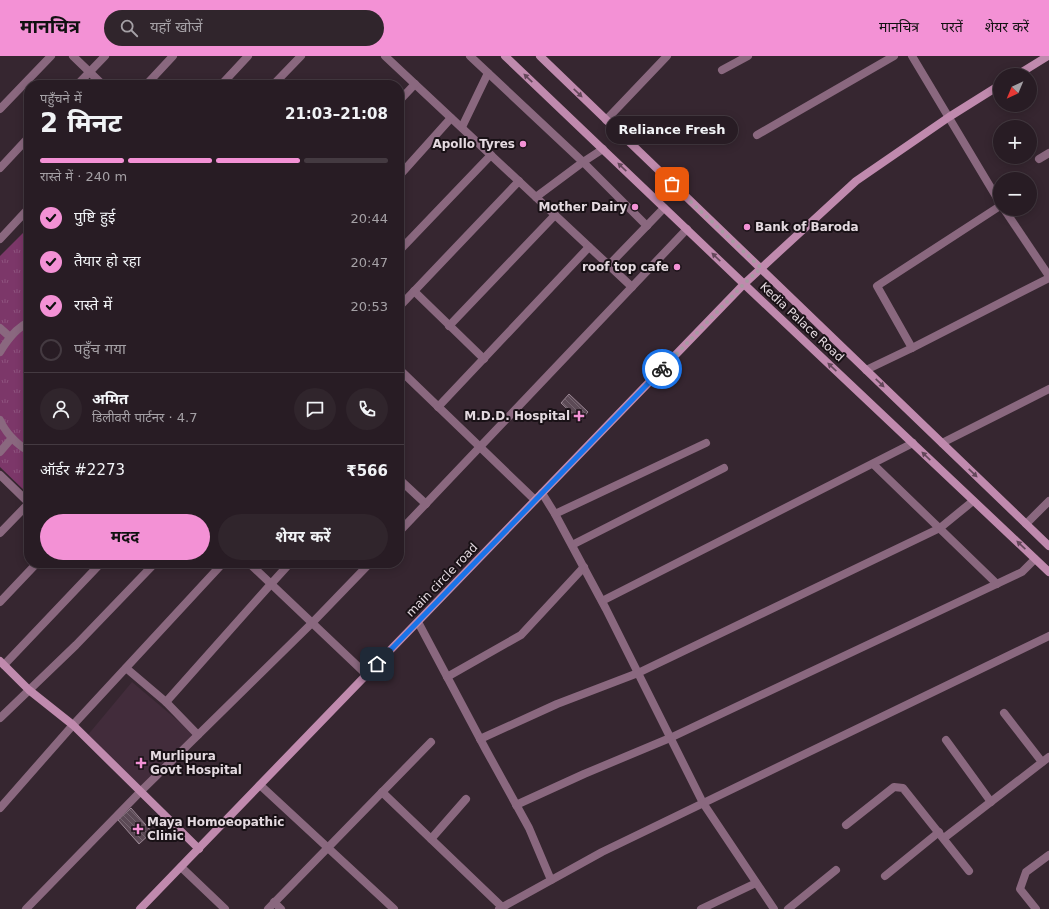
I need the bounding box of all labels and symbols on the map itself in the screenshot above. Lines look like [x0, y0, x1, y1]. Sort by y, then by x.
north arrow [993, 68, 1037, 112]
one-way arrow [523, 73, 533, 82]
one-way arrow [573, 88, 583, 98]
callout: Reliance Fresh [606, 116, 738, 144]
place label: Apollo Tyres [432, 137, 515, 151]
marker: Apollo Tyres [518, 139, 528, 149]
one-way arrow [617, 162, 627, 172]
pin [655, 167, 689, 201]
place label: Mother Dairy [538, 200, 627, 214]
marker: Mother Dairy [630, 202, 640, 212]
place label: Bank of Baroda [755, 220, 859, 234]
marker: Bank of Baroda [742, 222, 752, 232]
one-way arrow [711, 252, 721, 262]
place label: roof top cafe [582, 260, 669, 274]
marker: roof top cafe [672, 262, 682, 272]
street label: Kedia Palace Road [757, 280, 847, 364]
courier [642, 349, 682, 389]
one-way arrow [826, 362, 837, 371]
one-way arrow [875, 378, 885, 388]
place label: M.D.D. Hospital [464, 409, 570, 423]
marker: M.D.D. Hospital [573, 410, 585, 422]
one-way arrow [921, 451, 931, 461]
one-way arrow [968, 469, 978, 478]
street label: main circle road [403, 540, 481, 620]
one-way arrow [1016, 541, 1025, 550]
pin [360, 647, 394, 681]
place label: Murlipura Govt Hospital [150, 749, 242, 777]
marker: Murlipura Govt Hospital [135, 757, 147, 769]
place label: Maya Homoeopathic Clinic [147, 815, 284, 843]
marker: Maya Homoeopathic Clinic [132, 823, 144, 835]

